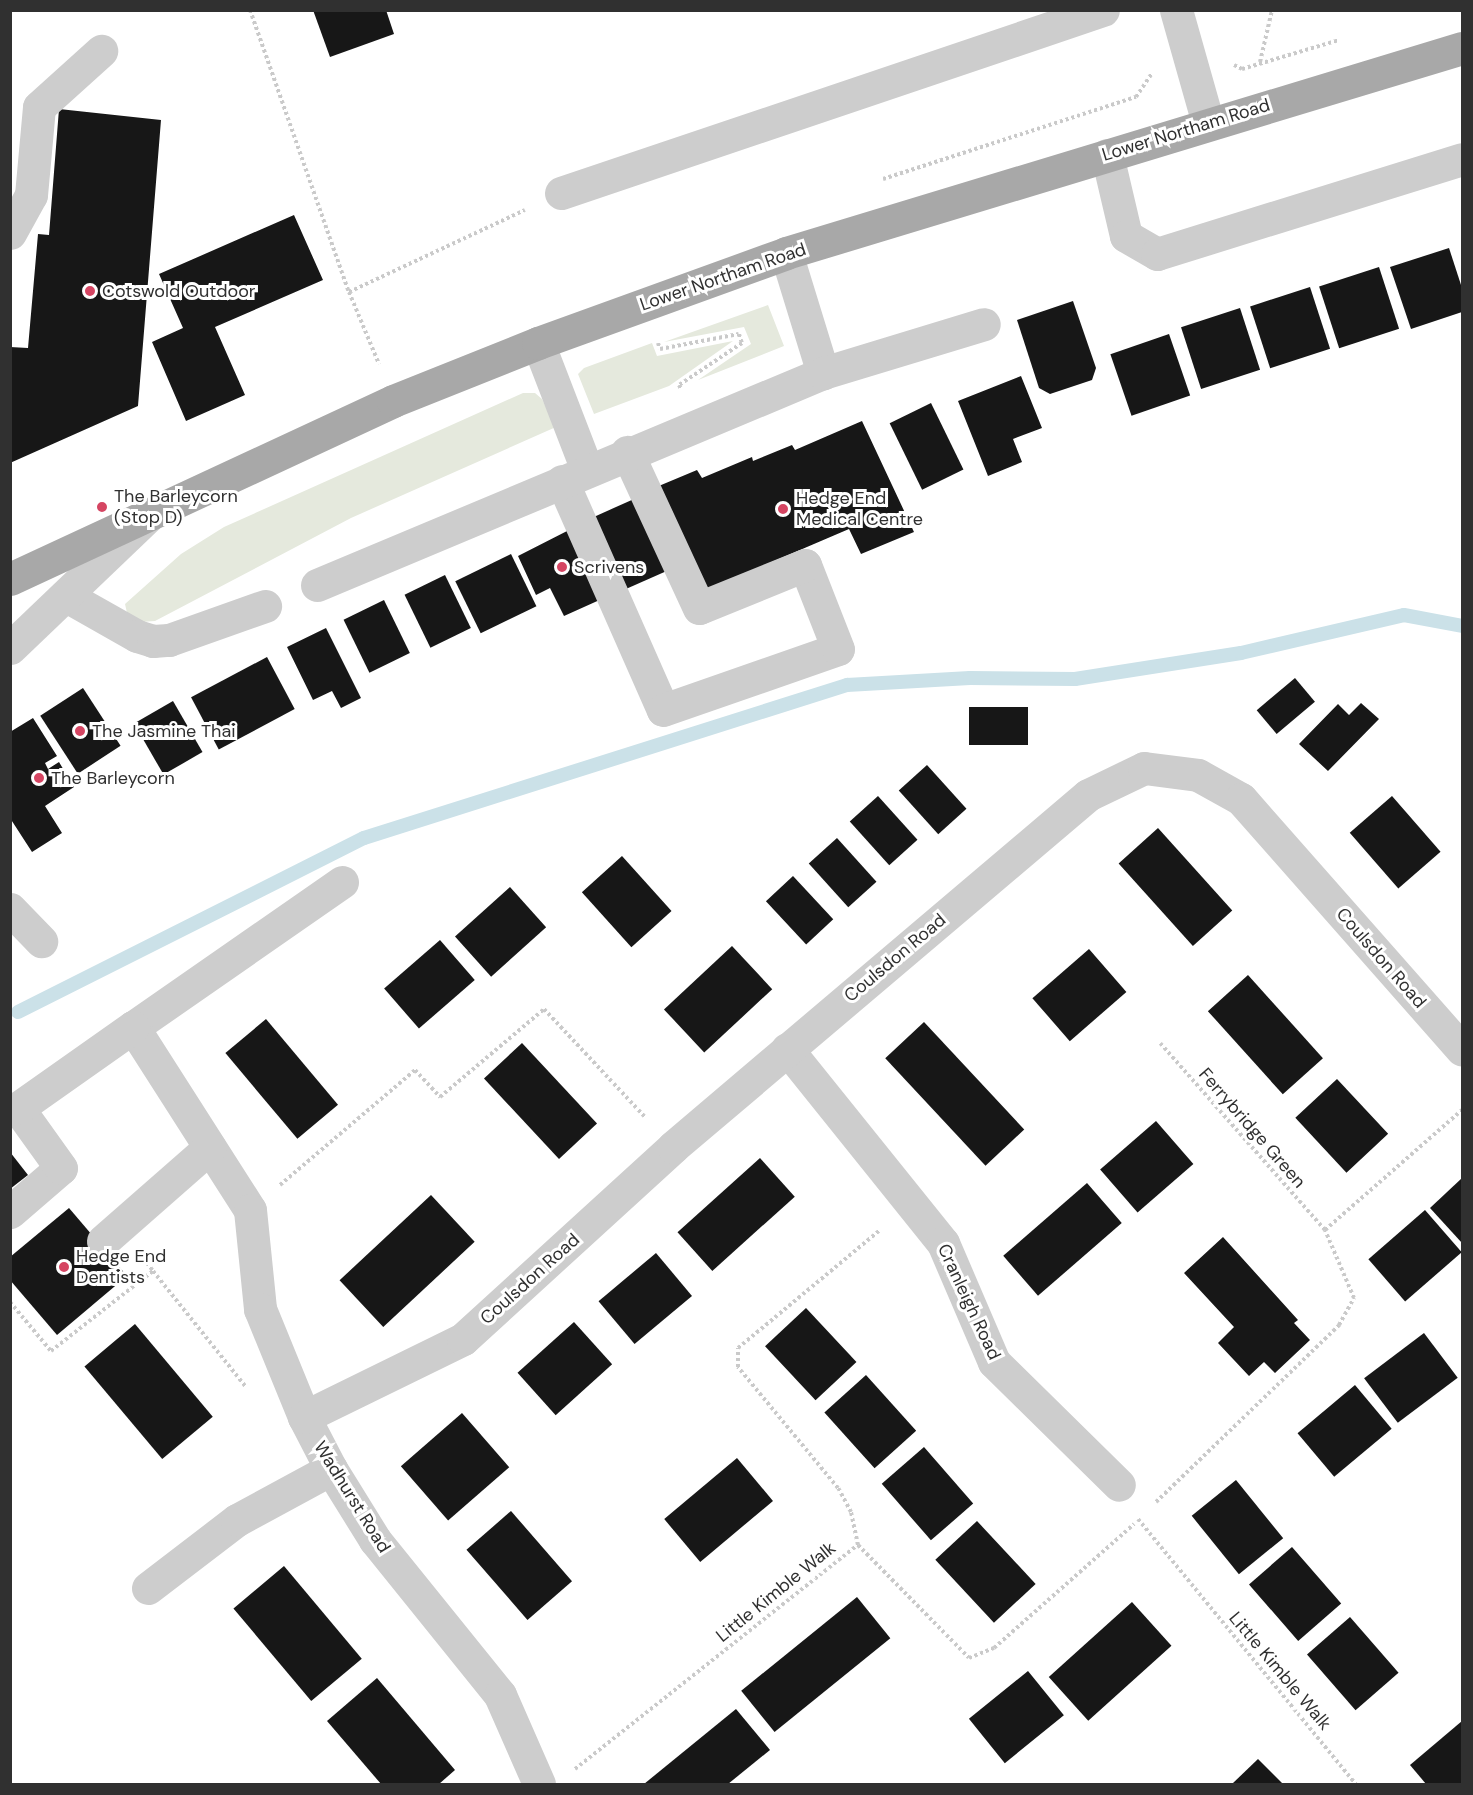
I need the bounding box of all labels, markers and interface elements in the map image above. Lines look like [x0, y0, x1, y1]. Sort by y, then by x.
street label: Lower Northam Road [1100, 94, 1272, 166]
street label: Lower Northam Road [637, 238, 809, 316]
place label: Cotswold Outdoor [102, 280, 255, 302]
marker: Cotswold Outdoor [83, 284, 97, 298]
place label: The Barleycorn (Stop D) [114, 486, 238, 528]
place label: Hedge End Medical Centre [796, 488, 923, 530]
marker: The Barleycorn (Stop D) [95, 500, 109, 514]
marker: Hedge End Medical Centre [774, 500, 792, 518]
place label: Scrivens [574, 556, 644, 578]
marker: Scrivens [555, 560, 569, 574]
place label: The Jasmine Thai [92, 720, 236, 742]
marker: The Jasmine Thai [73, 724, 87, 738]
place label: The Barleycorn [51, 767, 175, 789]
marker: The Barleycorn [32, 771, 46, 785]
street label: Coulsdon Road [1332, 903, 1430, 1013]
street label: Coulsdon Road [840, 909, 950, 1007]
street label: Ferrybridge Green [1194, 1064, 1310, 1192]
street label: Coulsdon Road [476, 1229, 584, 1329]
street label: Cranleigh Road [933, 1241, 1005, 1363]
place label: Hedge End Dentists [76, 1246, 166, 1288]
marker: Hedge End Dentists [57, 1260, 71, 1274]
street label: Wadhurst Road [309, 1437, 395, 1557]
street label: Little Kimble Walk [712, 1537, 840, 1647]
street label: Little Kimble Walk [1224, 1608, 1336, 1734]

